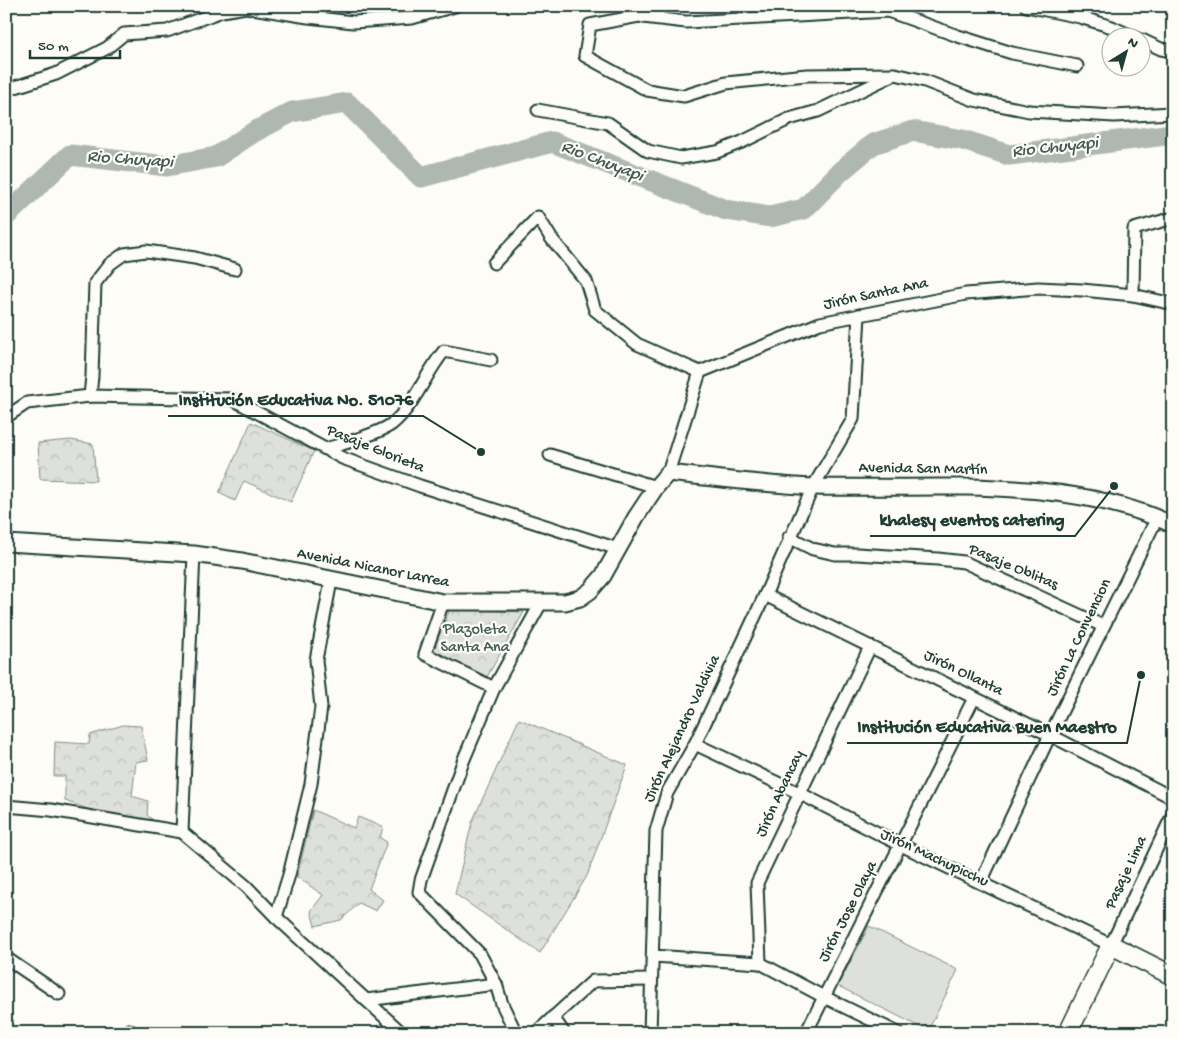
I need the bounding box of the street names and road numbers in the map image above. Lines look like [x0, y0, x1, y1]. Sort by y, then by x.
street label: Jirón Santa Ana [822, 274, 931, 315]
street label: Pasaje Glorieta [322, 421, 428, 479]
street label: Avenida San Martín [858, 459, 988, 481]
street label: Pasaje Oblitas [964, 540, 1062, 596]
street label: Avenida Nicanor Larrea [295, 545, 452, 593]
street label: Jirón La Convencion [1043, 576, 1117, 700]
street label: Jirón Ollanta [920, 647, 1007, 702]
street label: Jirón Alejandro Valdivia [641, 651, 726, 806]
street label: Jirón Abancay [753, 747, 809, 841]
street label: Jirón Machupicchu [877, 826, 992, 893]
street label: Pasaje Lima [1101, 832, 1153, 914]
street label: Jirón Jose Olaya [815, 857, 883, 966]

